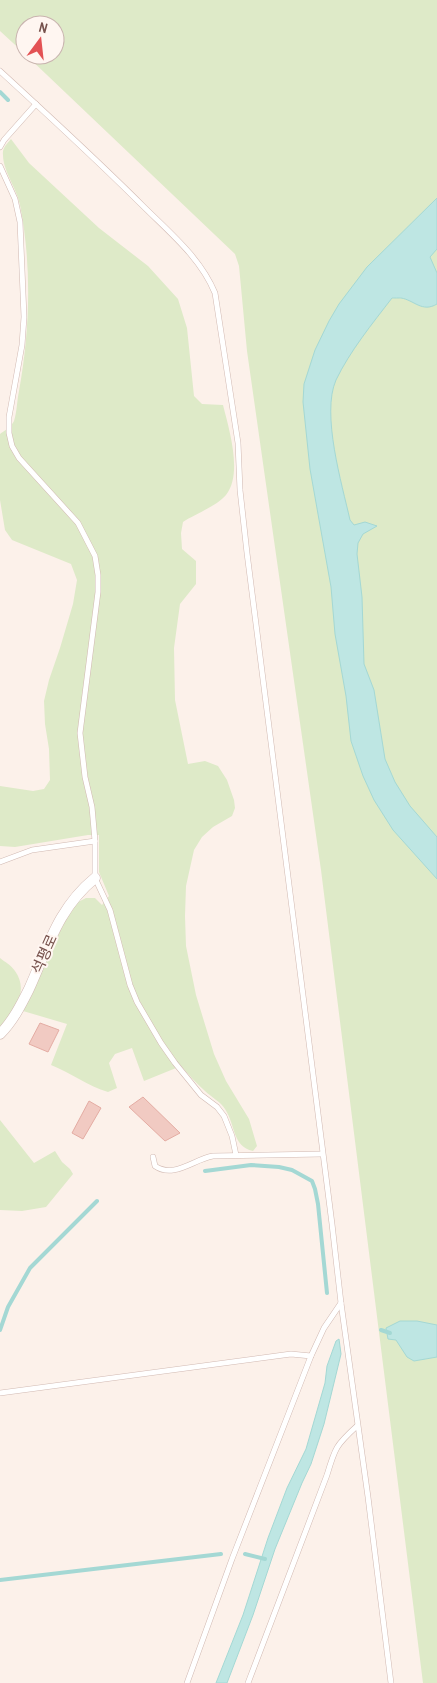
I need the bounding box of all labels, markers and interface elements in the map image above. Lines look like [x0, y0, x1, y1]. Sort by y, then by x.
north arrow [15, 15, 65, 65]
text: N [37, 18, 50, 37]
street label: 석평로 [26, 931, 62, 977]

